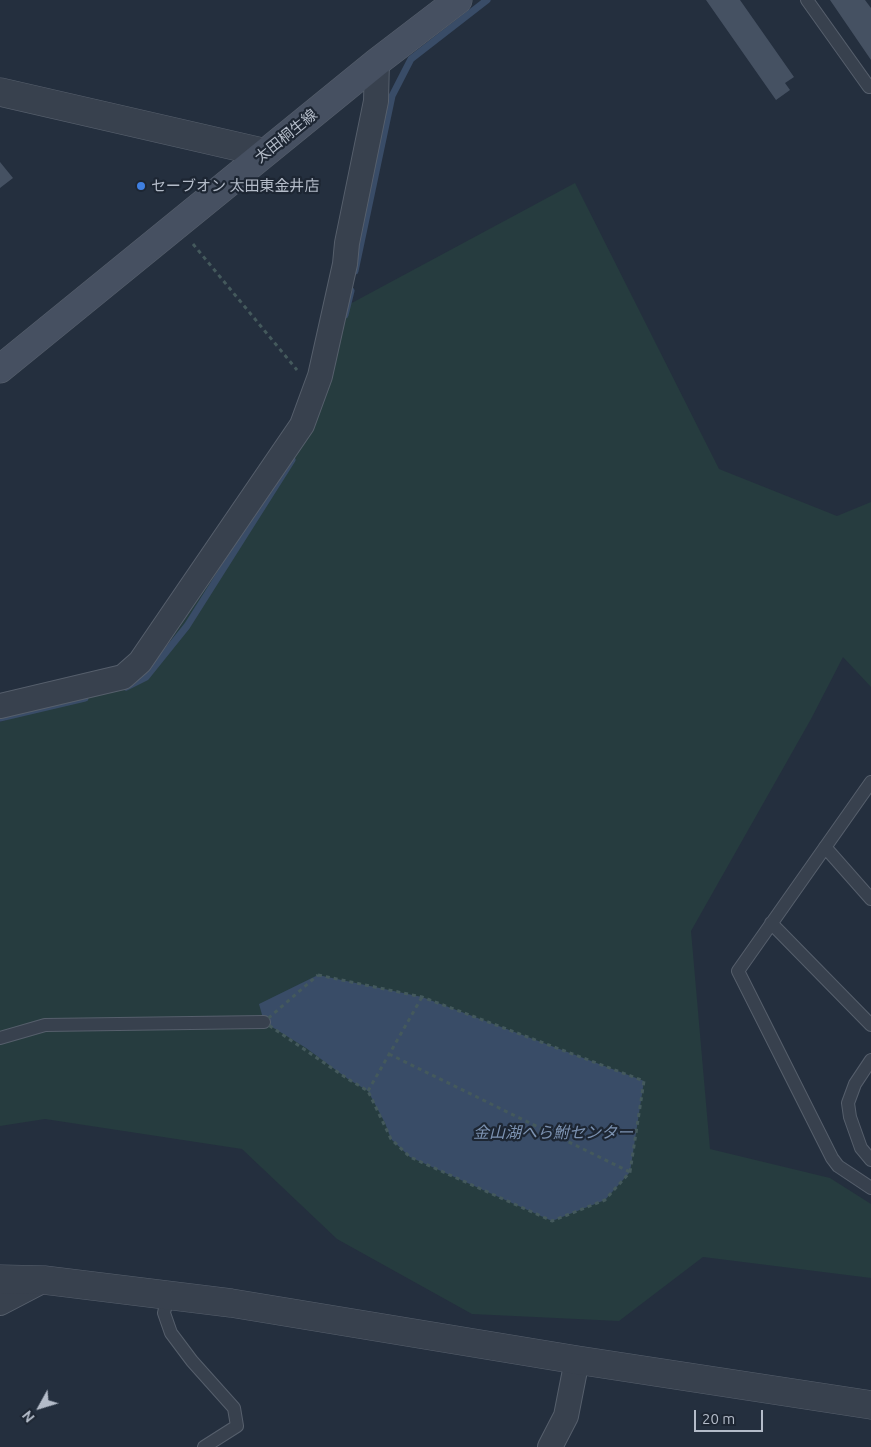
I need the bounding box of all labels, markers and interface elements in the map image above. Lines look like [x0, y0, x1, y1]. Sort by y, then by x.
street label: 太田桐生線 [251, 105, 321, 167]
place label: セーブオン 太田東金井店 [151, 177, 319, 195]
marker: セーブオン 太田東金井店 [135, 180, 147, 192]
water label: 金山湖へら鮒センター [473, 1123, 633, 1143]
north arrow [15, 1382, 65, 1432]
scale bar [696, 1400, 765, 1432]
text: N [19, 1407, 38, 1426]
text: 20 m [702, 1410, 735, 1427]

